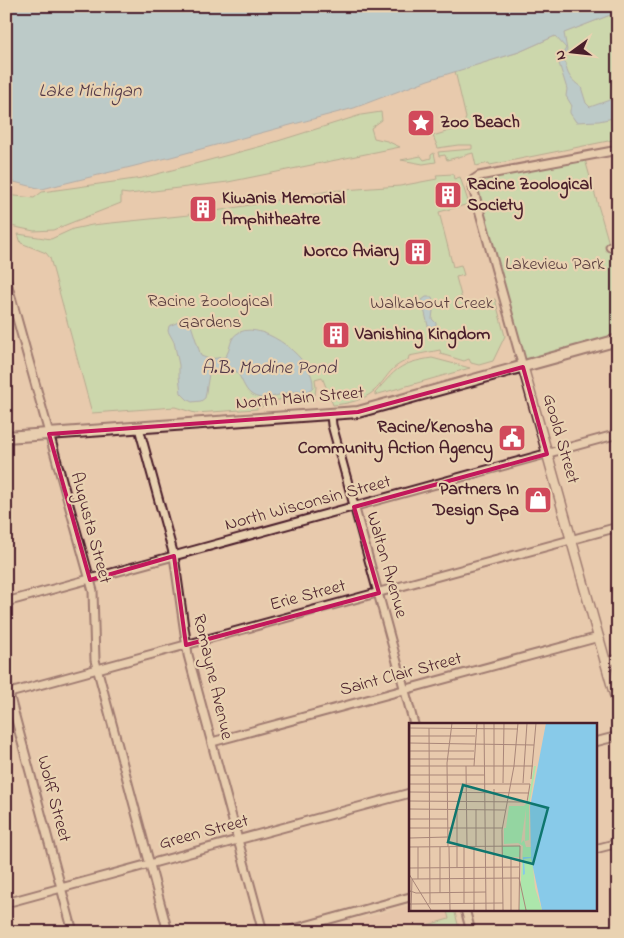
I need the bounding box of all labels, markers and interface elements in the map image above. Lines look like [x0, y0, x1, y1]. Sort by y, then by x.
north arrow [546, 28, 596, 78]
text: N [550, 48, 572, 62]
water label: Lake Michigan [39, 78, 142, 106]
place icon: Zoo Beach [406, 108, 436, 138]
place label: Zoo Beach [440, 110, 520, 136]
place label: Racine Zoological Society [467, 172, 592, 220]
building icon: Racine Zoological Society [433, 180, 463, 210]
place label: Kiwanis Memorial Amphitheatre [222, 186, 345, 233]
building icon: Kiwanis Memorial Amphitheatre [188, 194, 218, 224]
building icon: Norco Aviary [403, 237, 433, 267]
place label: Norco Aviary [303, 239, 399, 266]
park label: Lakeview Park [505, 252, 605, 278]
park label: Racine Zoological Gardens [147, 289, 273, 336]
park label: Walkabout Creek [370, 291, 494, 317]
building icon: Vanishing Kingdom [321, 320, 351, 350]
place label: Vanishing Kingdom [354, 322, 490, 349]
water label: A.B. Modine Pond [202, 355, 338, 382]
street label: North Main Street [235, 380, 365, 418]
street label: Goold Street [535, 391, 585, 487]
place label: Racine/Kenosha Community Action Agency [298, 415, 493, 463]
public building icon: Racine/Kenosha Community Action Agency [497, 423, 527, 453]
street label: Augusta Street [62, 469, 117, 587]
street label: North Wisconsin Street [222, 469, 394, 539]
place label: Partners In Design Spa [432, 477, 519, 525]
shop icon: Partners In Design Spa [523, 485, 553, 515]
street label: Walton Avenue [358, 509, 414, 622]
street label: Erie Street [267, 573, 349, 619]
street label: Romayne Avenue [185, 612, 239, 743]
street label: Saint Clair Street [337, 646, 465, 704]
inset map [409, 723, 596, 910]
street label: Wolff Street [29, 753, 77, 845]
street label: Green Street [156, 809, 252, 857]

